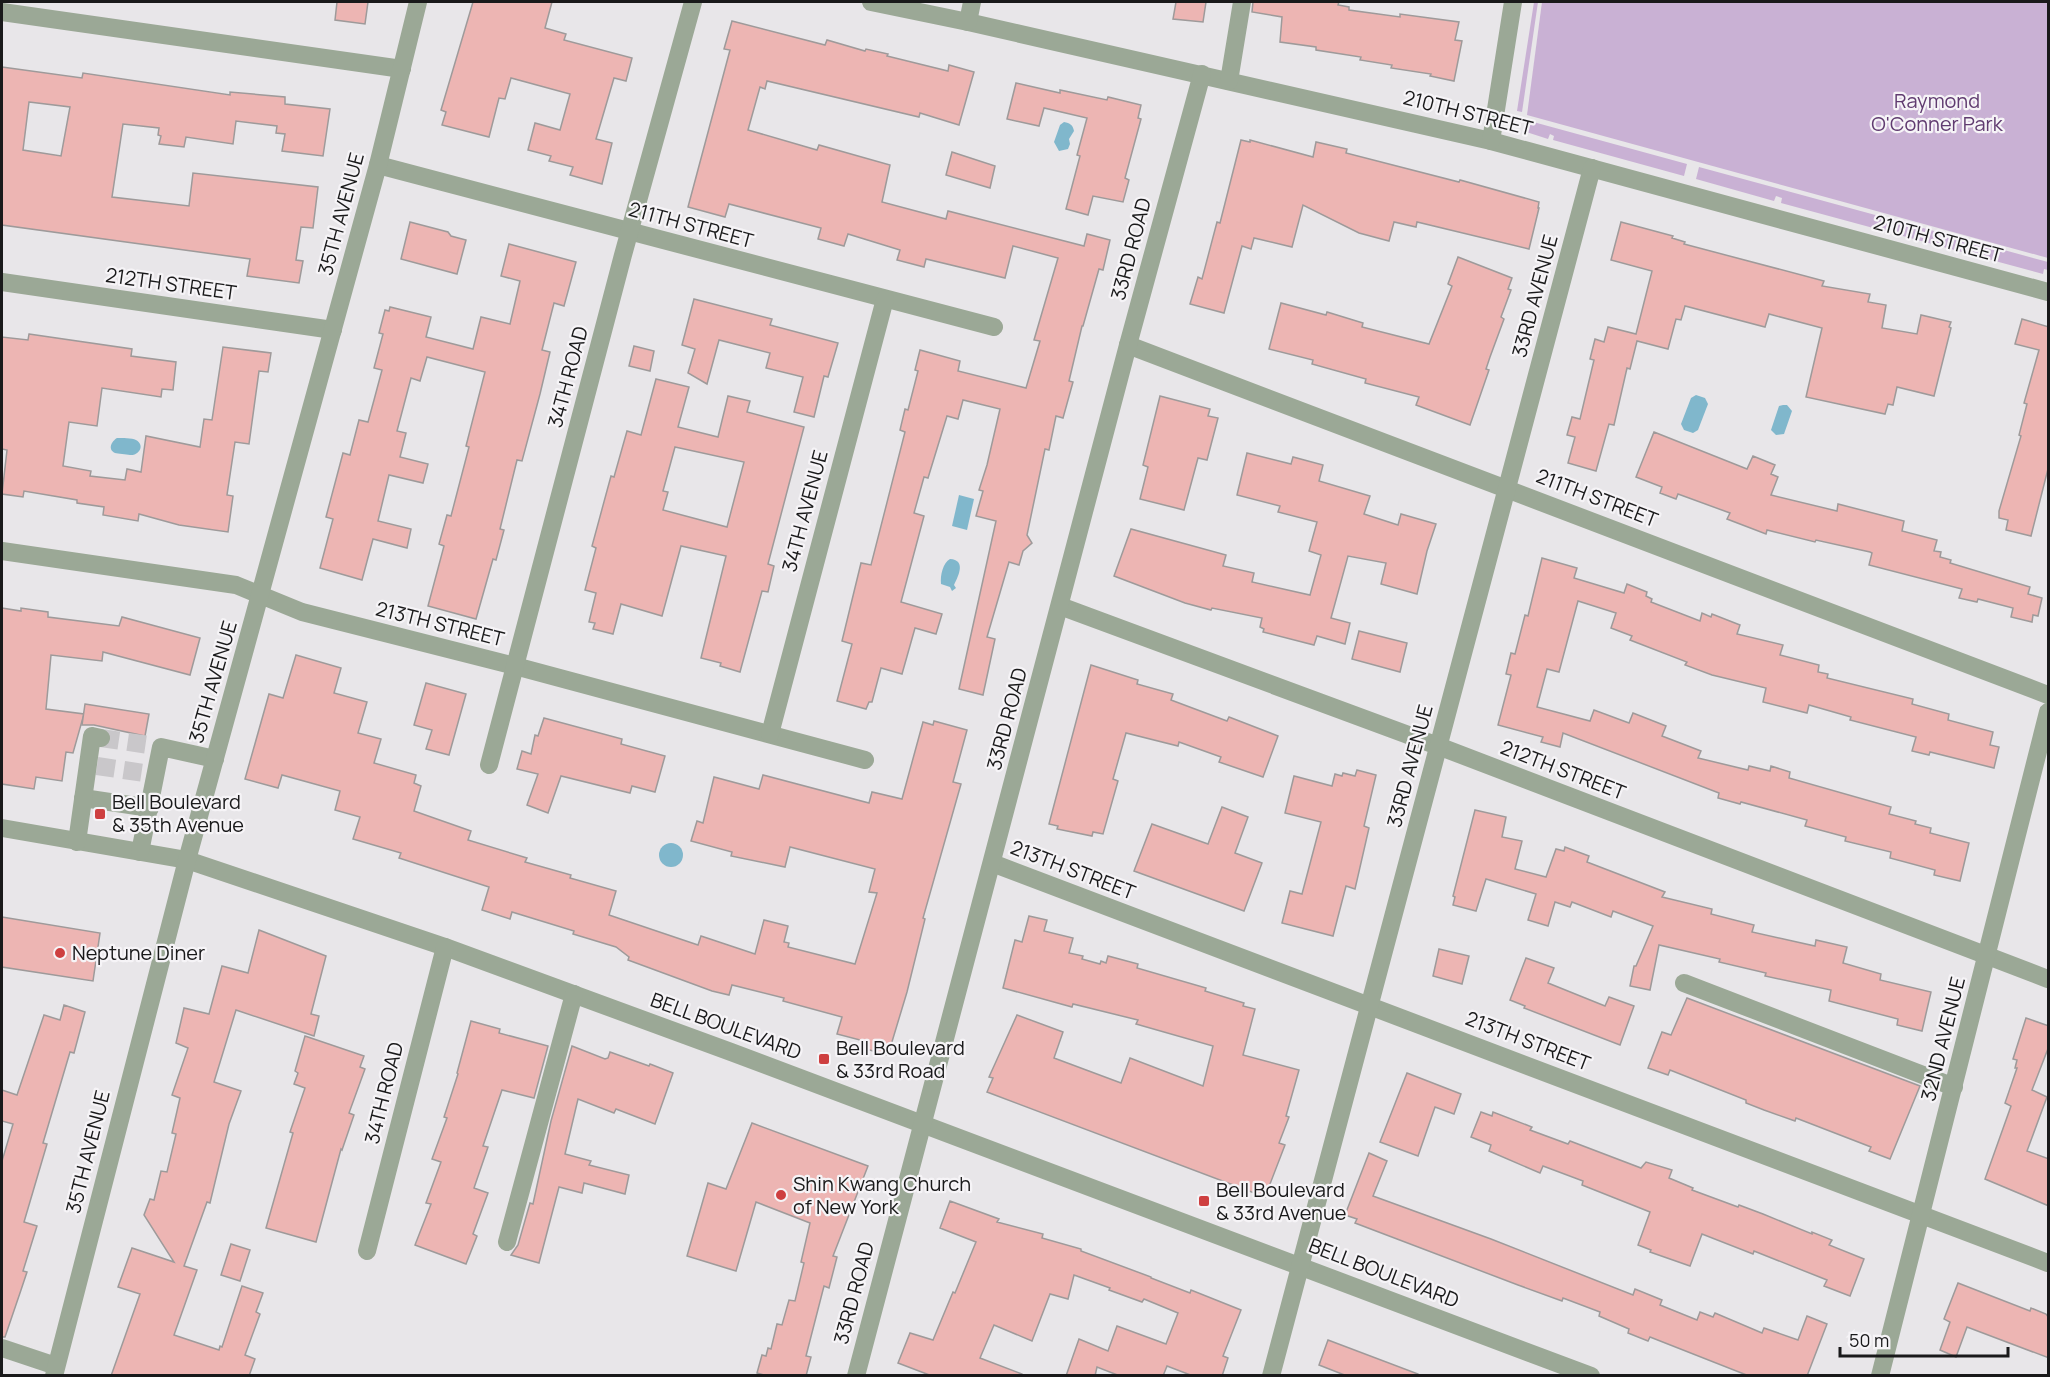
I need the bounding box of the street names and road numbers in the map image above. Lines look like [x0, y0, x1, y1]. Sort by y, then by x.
street label: 210TH STREET [1401, 83, 1536, 142]
street label: 35TH AVENUE [311, 149, 370, 278]
street label: 211TH STREET [626, 195, 757, 254]
street label: 33RD ROAD [1104, 195, 1157, 303]
street label: 210TH STREET [1871, 208, 2006, 269]
street label: 33RD AVENUE [1505, 232, 1564, 360]
street label: 212TH STREET [104, 261, 238, 306]
street label: 34TH ROAD [541, 323, 594, 431]
street label: 34TH AVENUE [775, 447, 834, 575]
street label: 211TH STREET [1532, 462, 1662, 533]
street label: 213TH STREET [373, 595, 507, 653]
street label: 35TH AVENUE [182, 618, 243, 746]
street label: 33RD ROAD [980, 665, 1033, 773]
street label: 33RD AVENUE [1380, 702, 1439, 830]
street label: 212TH STREET [1497, 733, 1630, 806]
street label: 213TH STREET [1007, 833, 1139, 906]
street label: 32ND AVENUE [1914, 974, 1971, 1104]
street label: BELL BOULEVARD [647, 986, 805, 1065]
street label: 213TH STREET [1462, 1004, 1594, 1077]
street label: 34TH ROAD [358, 1039, 409, 1147]
street label: 35TH AVENUE [59, 1087, 116, 1216]
street label: BELL BOULEVARD [1305, 1231, 1463, 1314]
street label: 33RD ROAD [827, 1239, 880, 1347]

